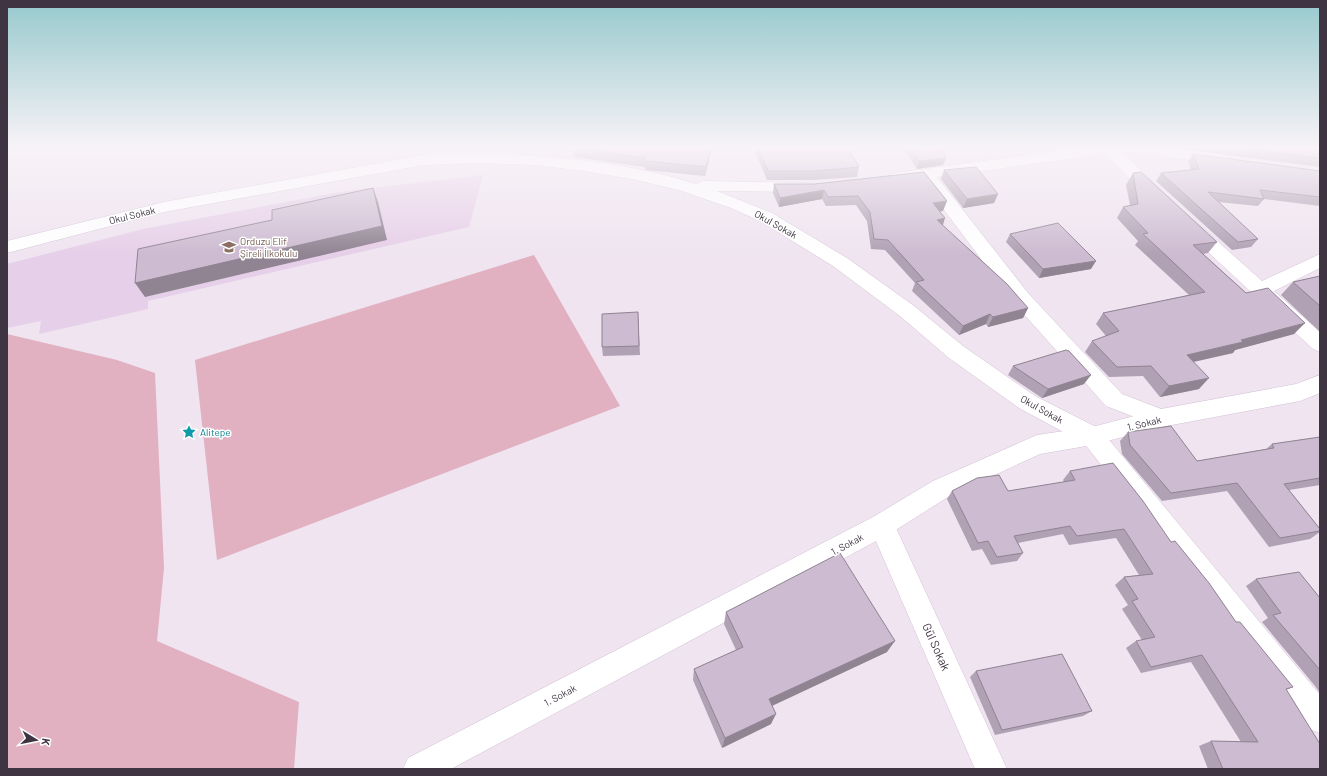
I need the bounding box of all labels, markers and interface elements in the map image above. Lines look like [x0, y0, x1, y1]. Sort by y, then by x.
street label: Okul Sokak [108, 203, 156, 227]
street label: Okul Sokak [752, 207, 800, 241]
place label: Orduzu Elif Şireli İlkokulu [240, 235, 297, 259]
school or university icon: Orduzu Elif Şireli İlkokulu [221, 239, 237, 255]
street label: Okul Sokak [1018, 392, 1066, 426]
street label: 1. Sokak [1126, 413, 1162, 433]
place icon: Alitepe [181, 424, 197, 440]
place label: Alitepe [200, 426, 231, 438]
street label: 1. Sokak [829, 531, 865, 557]
street label: Gül Sokak [920, 621, 954, 673]
street label: 1. Sokak [542, 682, 578, 708]
north arrow [16, 720, 56, 760]
text: K [39, 737, 53, 746]

